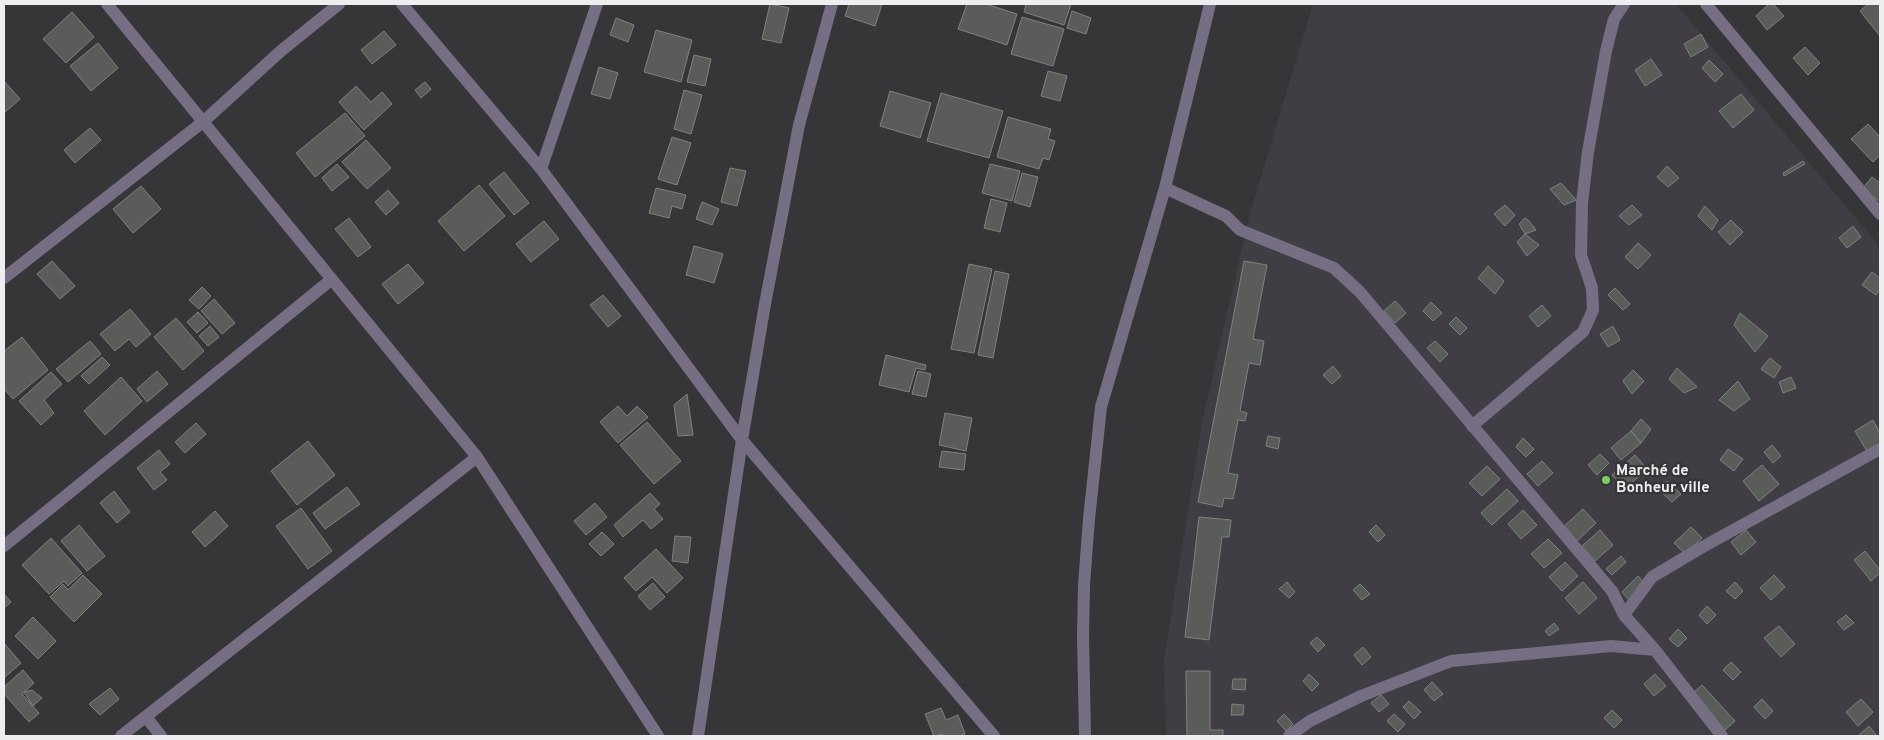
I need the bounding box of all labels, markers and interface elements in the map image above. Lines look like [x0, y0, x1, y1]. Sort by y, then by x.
place label: Marché de Bonheur ville [1616, 462, 1710, 498]
marker: Marché de Bonheur ville [1600, 474, 1612, 486]

